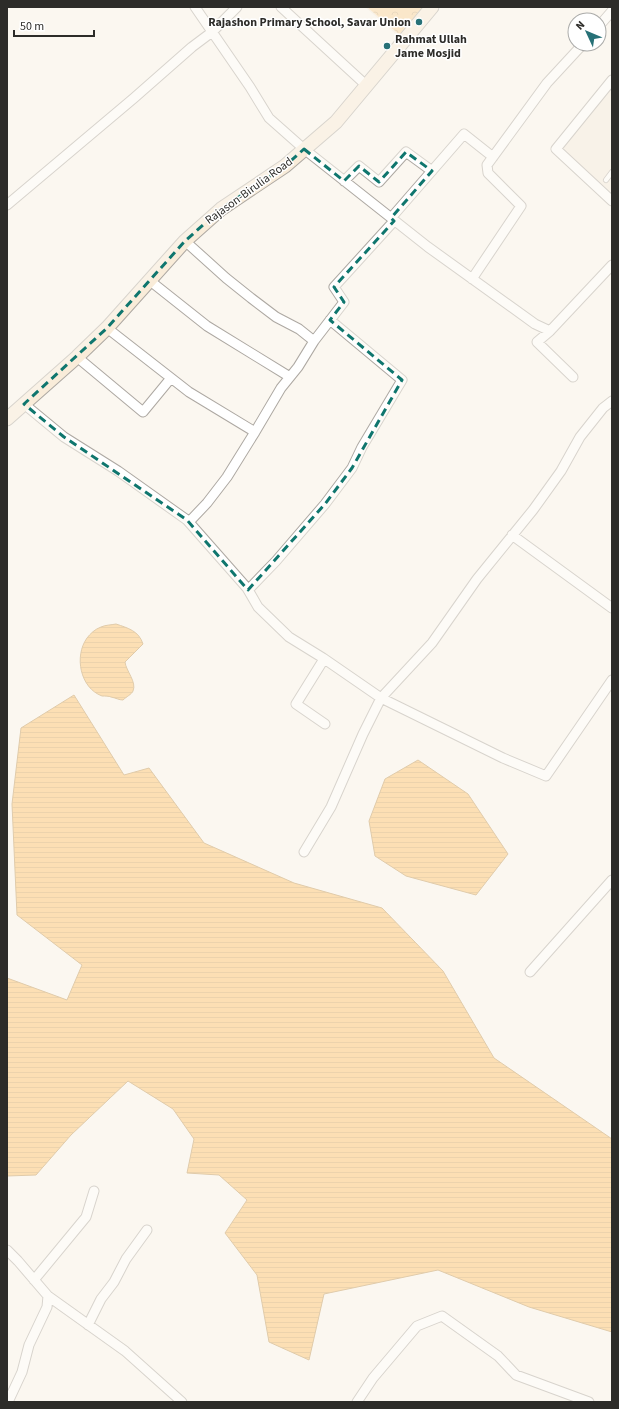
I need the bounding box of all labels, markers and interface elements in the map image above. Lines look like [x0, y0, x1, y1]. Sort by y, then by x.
scale bar [14, 12, 94, 38]
north arrow [567, 12, 607, 52]
place label: Rajashon Primary School, Savar Union [208, 14, 411, 31]
marker: Rajashon Primary School, Savar Union [414, 17, 424, 27]
text: 50 m [20, 18, 44, 35]
text: N [572, 18, 588, 33]
place label: Rahmat Ullah Jame Mosjid [395, 31, 467, 62]
marker: Rahmat Ullah Jame Mosjid [382, 41, 392, 51]
street label: Rajason-Birulia Road [202, 153, 296, 229]

